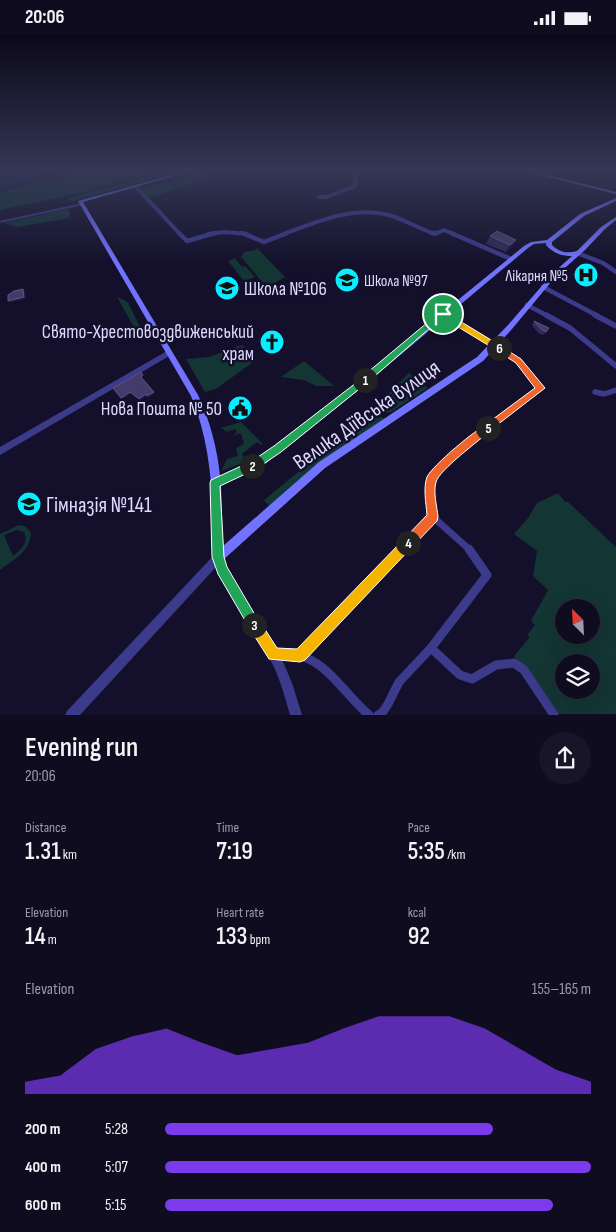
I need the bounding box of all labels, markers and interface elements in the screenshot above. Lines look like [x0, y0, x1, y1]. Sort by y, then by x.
text: 20:06 [25, 6, 64, 29]
hospital icon: Лікарня №5 [573, 262, 599, 288]
school or university icon: Школа №97 [334, 267, 360, 293]
place label: Лікарня №5 [505, 267, 568, 286]
place label: Школа №97 [364, 272, 428, 291]
school or university icon: Школа №106 [214, 275, 240, 301]
place label: Школа №106 [244, 278, 327, 301]
pin [422, 293, 464, 335]
icon: arrive [429, 300, 457, 328]
place label: Свято-Хрестовоздвиженський храм [42, 321, 254, 366]
church icon: Свято-Хрестовоздвиженський храм [259, 329, 285, 355]
pin: 6 [486, 335, 512, 361]
text: 6 [496, 340, 503, 357]
street label: Велика Діївська вулиця [288, 354, 446, 476]
pin: 1 [352, 367, 378, 393]
text: 1 [363, 372, 368, 389]
public building icon: Нова Пошта № 50 [227, 395, 253, 421]
place label: Нова Пошта № 50 [101, 398, 222, 421]
pin: 5 [476, 415, 500, 441]
text: 5 [485, 420, 492, 437]
pin: 2 [240, 453, 264, 479]
text: 2 [249, 458, 256, 475]
school or university icon: Гімназія №141 [16, 491, 42, 517]
place label: Гімназія №141 [46, 492, 152, 519]
pin: 4 [396, 531, 420, 555]
text: 4 [405, 535, 412, 552]
north arrow [555, 599, 600, 644]
map controls [555, 599, 600, 699]
pin: 3 [242, 613, 266, 637]
text: 3 [251, 617, 258, 634]
button: layers [555, 654, 600, 699]
text: Evening run [25, 731, 138, 764]
button: share [539, 732, 591, 784]
text: 20:06 [25, 767, 56, 786]
text: Distance [25, 819, 66, 836]
text: Time [216, 819, 239, 836]
text: Pace [408, 819, 430, 836]
text: 1.31 [25, 836, 61, 867]
text: 7:19 [216, 836, 253, 867]
text: 5:35 [408, 836, 445, 867]
text: km [61, 846, 77, 863]
text: /km [445, 846, 465, 863]
text: Elevation [25, 904, 68, 921]
text: Heart rate [216, 904, 264, 921]
text: kcal [408, 904, 426, 921]
text: 14 [25, 921, 46, 952]
text: 133 [216, 921, 248, 952]
text: 92 [408, 921, 430, 952]
text: m [46, 931, 57, 948]
text: bpm [248, 931, 270, 948]
text: Elevation [25, 980, 74, 999]
text: 155–165 m [532, 980, 591, 999]
text: 200 m [25, 1120, 60, 1139]
text: 5:28 [105, 1120, 128, 1139]
text: 400 m [25, 1158, 61, 1177]
text: 5:07 [105, 1158, 128, 1177]
text: 600 m [25, 1196, 61, 1215]
text: 5:15 [105, 1196, 126, 1215]

